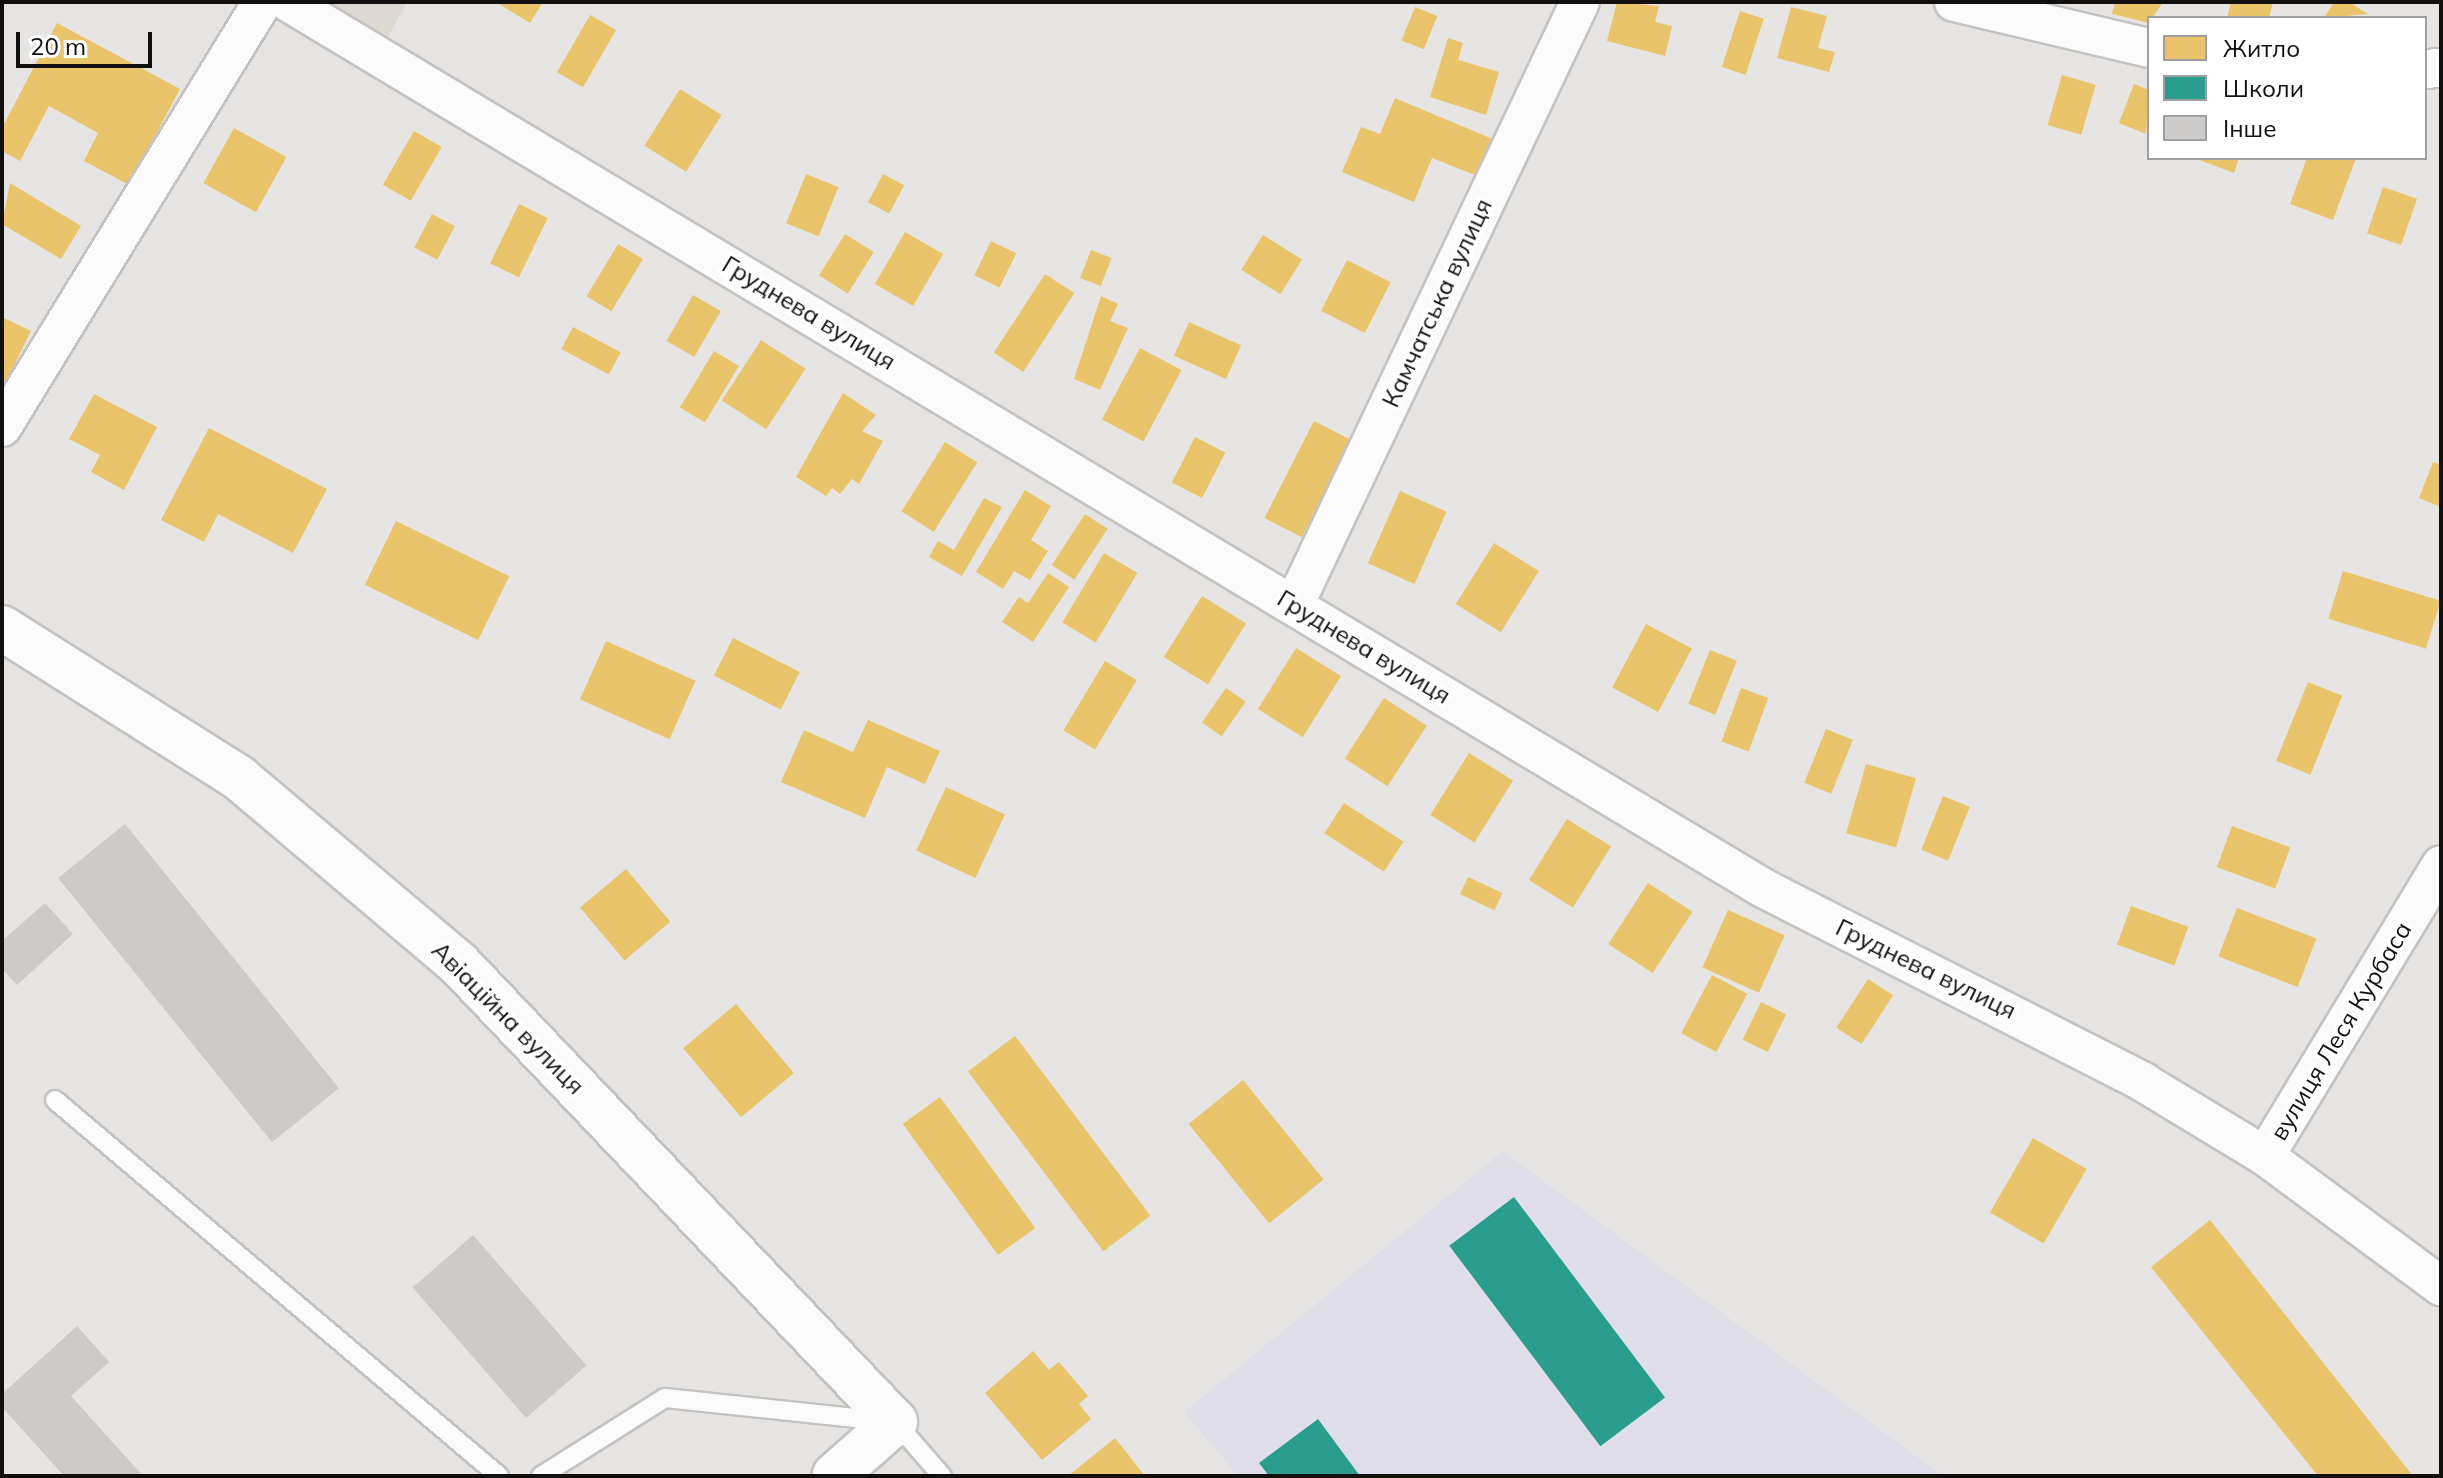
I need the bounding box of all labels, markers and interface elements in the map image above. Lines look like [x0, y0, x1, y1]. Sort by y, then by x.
scale bar [20, 16, 156, 66]
legend [2147, 16, 2427, 160]
text: 20 m [30, 31, 86, 61]
text: Житло [2223, 33, 2300, 63]
text: Школи [2223, 73, 2304, 103]
text: Інше [2223, 113, 2276, 143]
street label: Камчатська вулиця [1376, 194, 1498, 412]
street label: Груднева вулиця [717, 250, 901, 376]
street label: Груднева вулиця [1272, 584, 1456, 710]
street label: Груднева вулиця [1831, 913, 2021, 1025]
street label: вулиця Леся Курбаса [2264, 917, 2418, 1145]
street label: Авіаційна вулиця [426, 936, 590, 1100]

